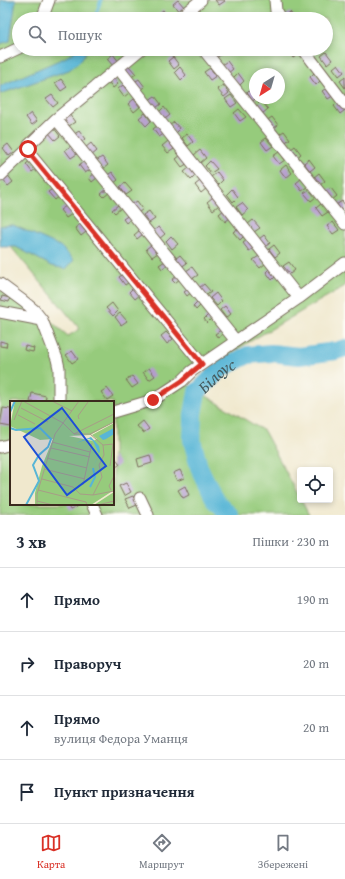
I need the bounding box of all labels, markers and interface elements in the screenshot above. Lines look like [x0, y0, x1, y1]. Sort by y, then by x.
search box [12, 12, 333, 56]
icon: search [26, 23, 48, 45]
text: Пошук [58, 24, 102, 45]
north arrow [249, 68, 285, 104]
route start [19, 140, 37, 158]
water label: Білоус [191, 351, 239, 398]
route end [144, 391, 162, 409]
inset map [10, 401, 114, 505]
map controls [297, 467, 333, 503]
button: locate [297, 467, 333, 503]
text: 3 хв [16, 529, 46, 554]
text: Пішки · 230 m [252, 532, 329, 551]
icon: ahead [16, 589, 38, 611]
text: Прямо [54, 589, 100, 610]
text: 190 m [297, 590, 329, 609]
icon: right [16, 653, 38, 675]
text: Праворуч [54, 653, 121, 674]
text: 20 m [303, 654, 329, 673]
text: Прямо [54, 708, 100, 729]
icon: ahead [16, 717, 38, 739]
text: 20 m [303, 718, 329, 737]
text: вулиця Федора Уманця [54, 729, 188, 748]
icon: arrive [16, 781, 38, 803]
text: Пункт призначення [54, 781, 195, 802]
tab: Карта [37, 832, 65, 872]
tab: Маршрут [139, 832, 184, 872]
tab: Збережені [258, 832, 308, 872]

